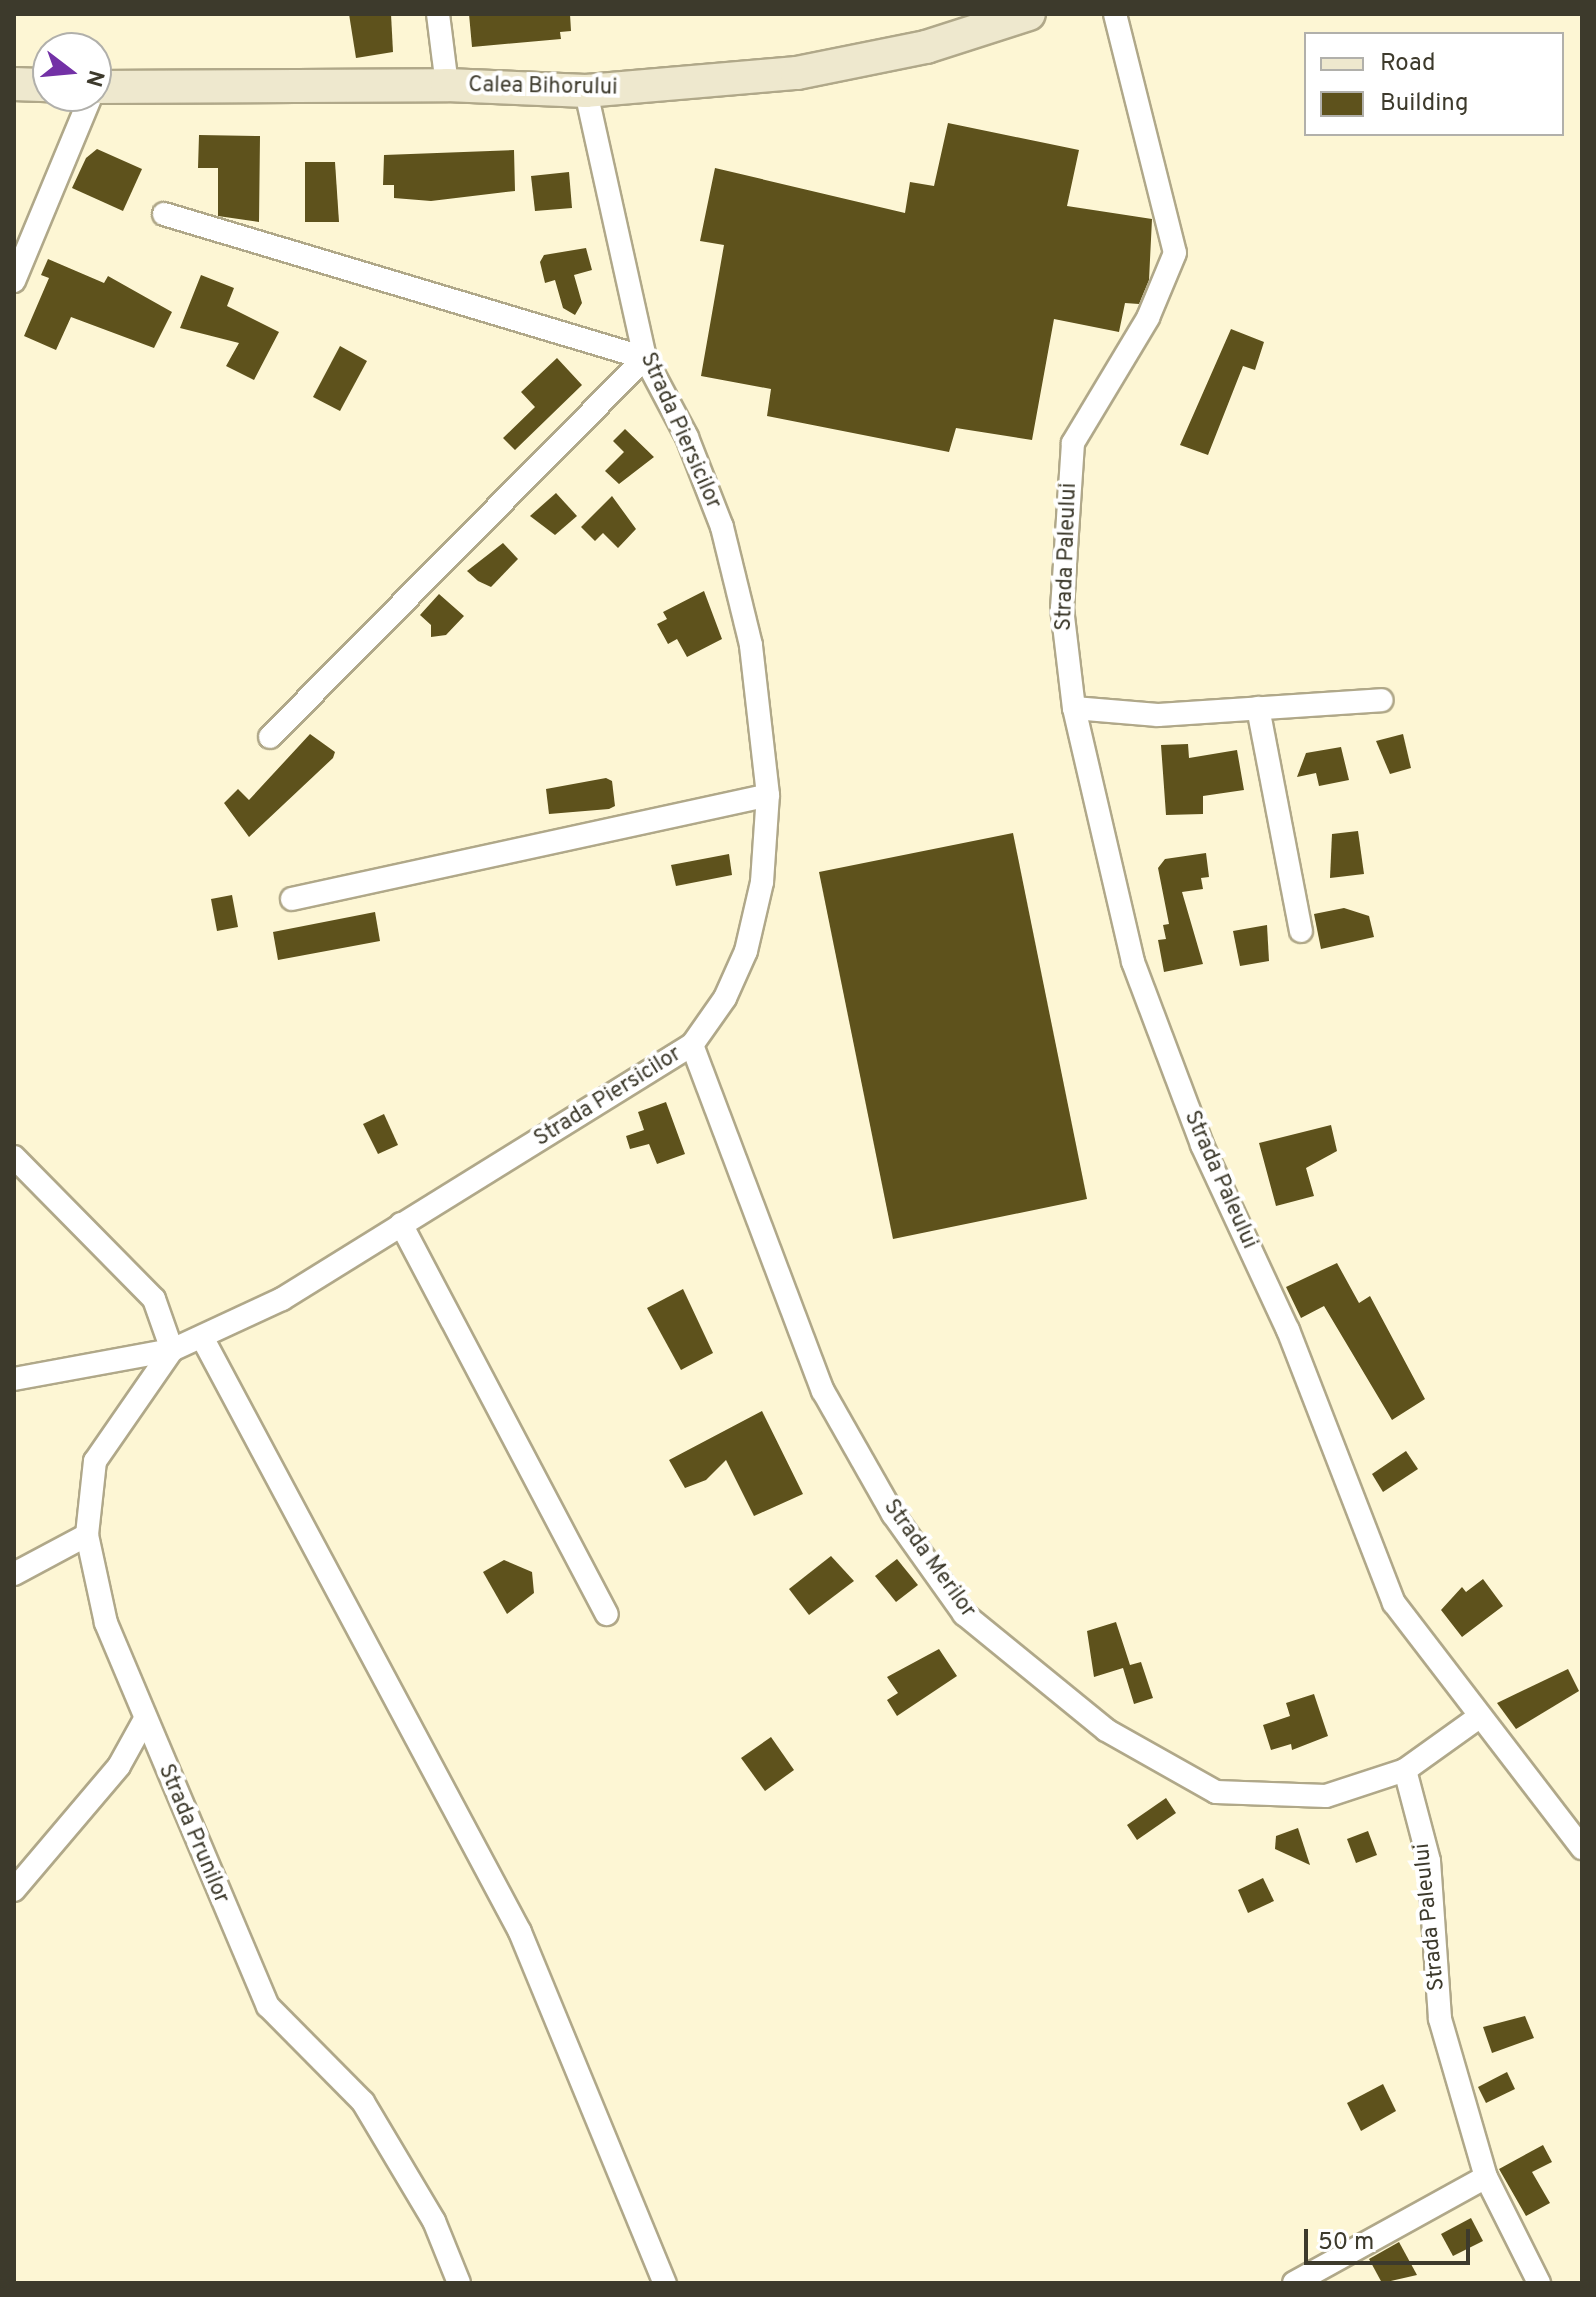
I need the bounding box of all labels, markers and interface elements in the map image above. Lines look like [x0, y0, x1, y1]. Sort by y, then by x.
north arrow [32, 32, 112, 112]
legend [1304, 32, 1564, 136]
text: Road [1380, 49, 1436, 79]
text: N [78, 67, 109, 90]
street label: Calea Bihorului [468, 72, 618, 102]
text: Building [1380, 89, 1469, 119]
street label: Strada Piersicilor [634, 349, 726, 513]
street label: Strada Paleului [1051, 482, 1083, 632]
street label: Strada Piersicilor [530, 1041, 686, 1153]
street label: Strada Paleului [1178, 1107, 1262, 1253]
street label: Strada Merilor [877, 1495, 981, 1623]
street label: Strada Prunilor [152, 1760, 234, 1908]
street label: Strada Paleului [1409, 1842, 1451, 1992]
scale bar [1308, 2213, 1474, 2263]
text: 50 m [1318, 2228, 1374, 2258]

